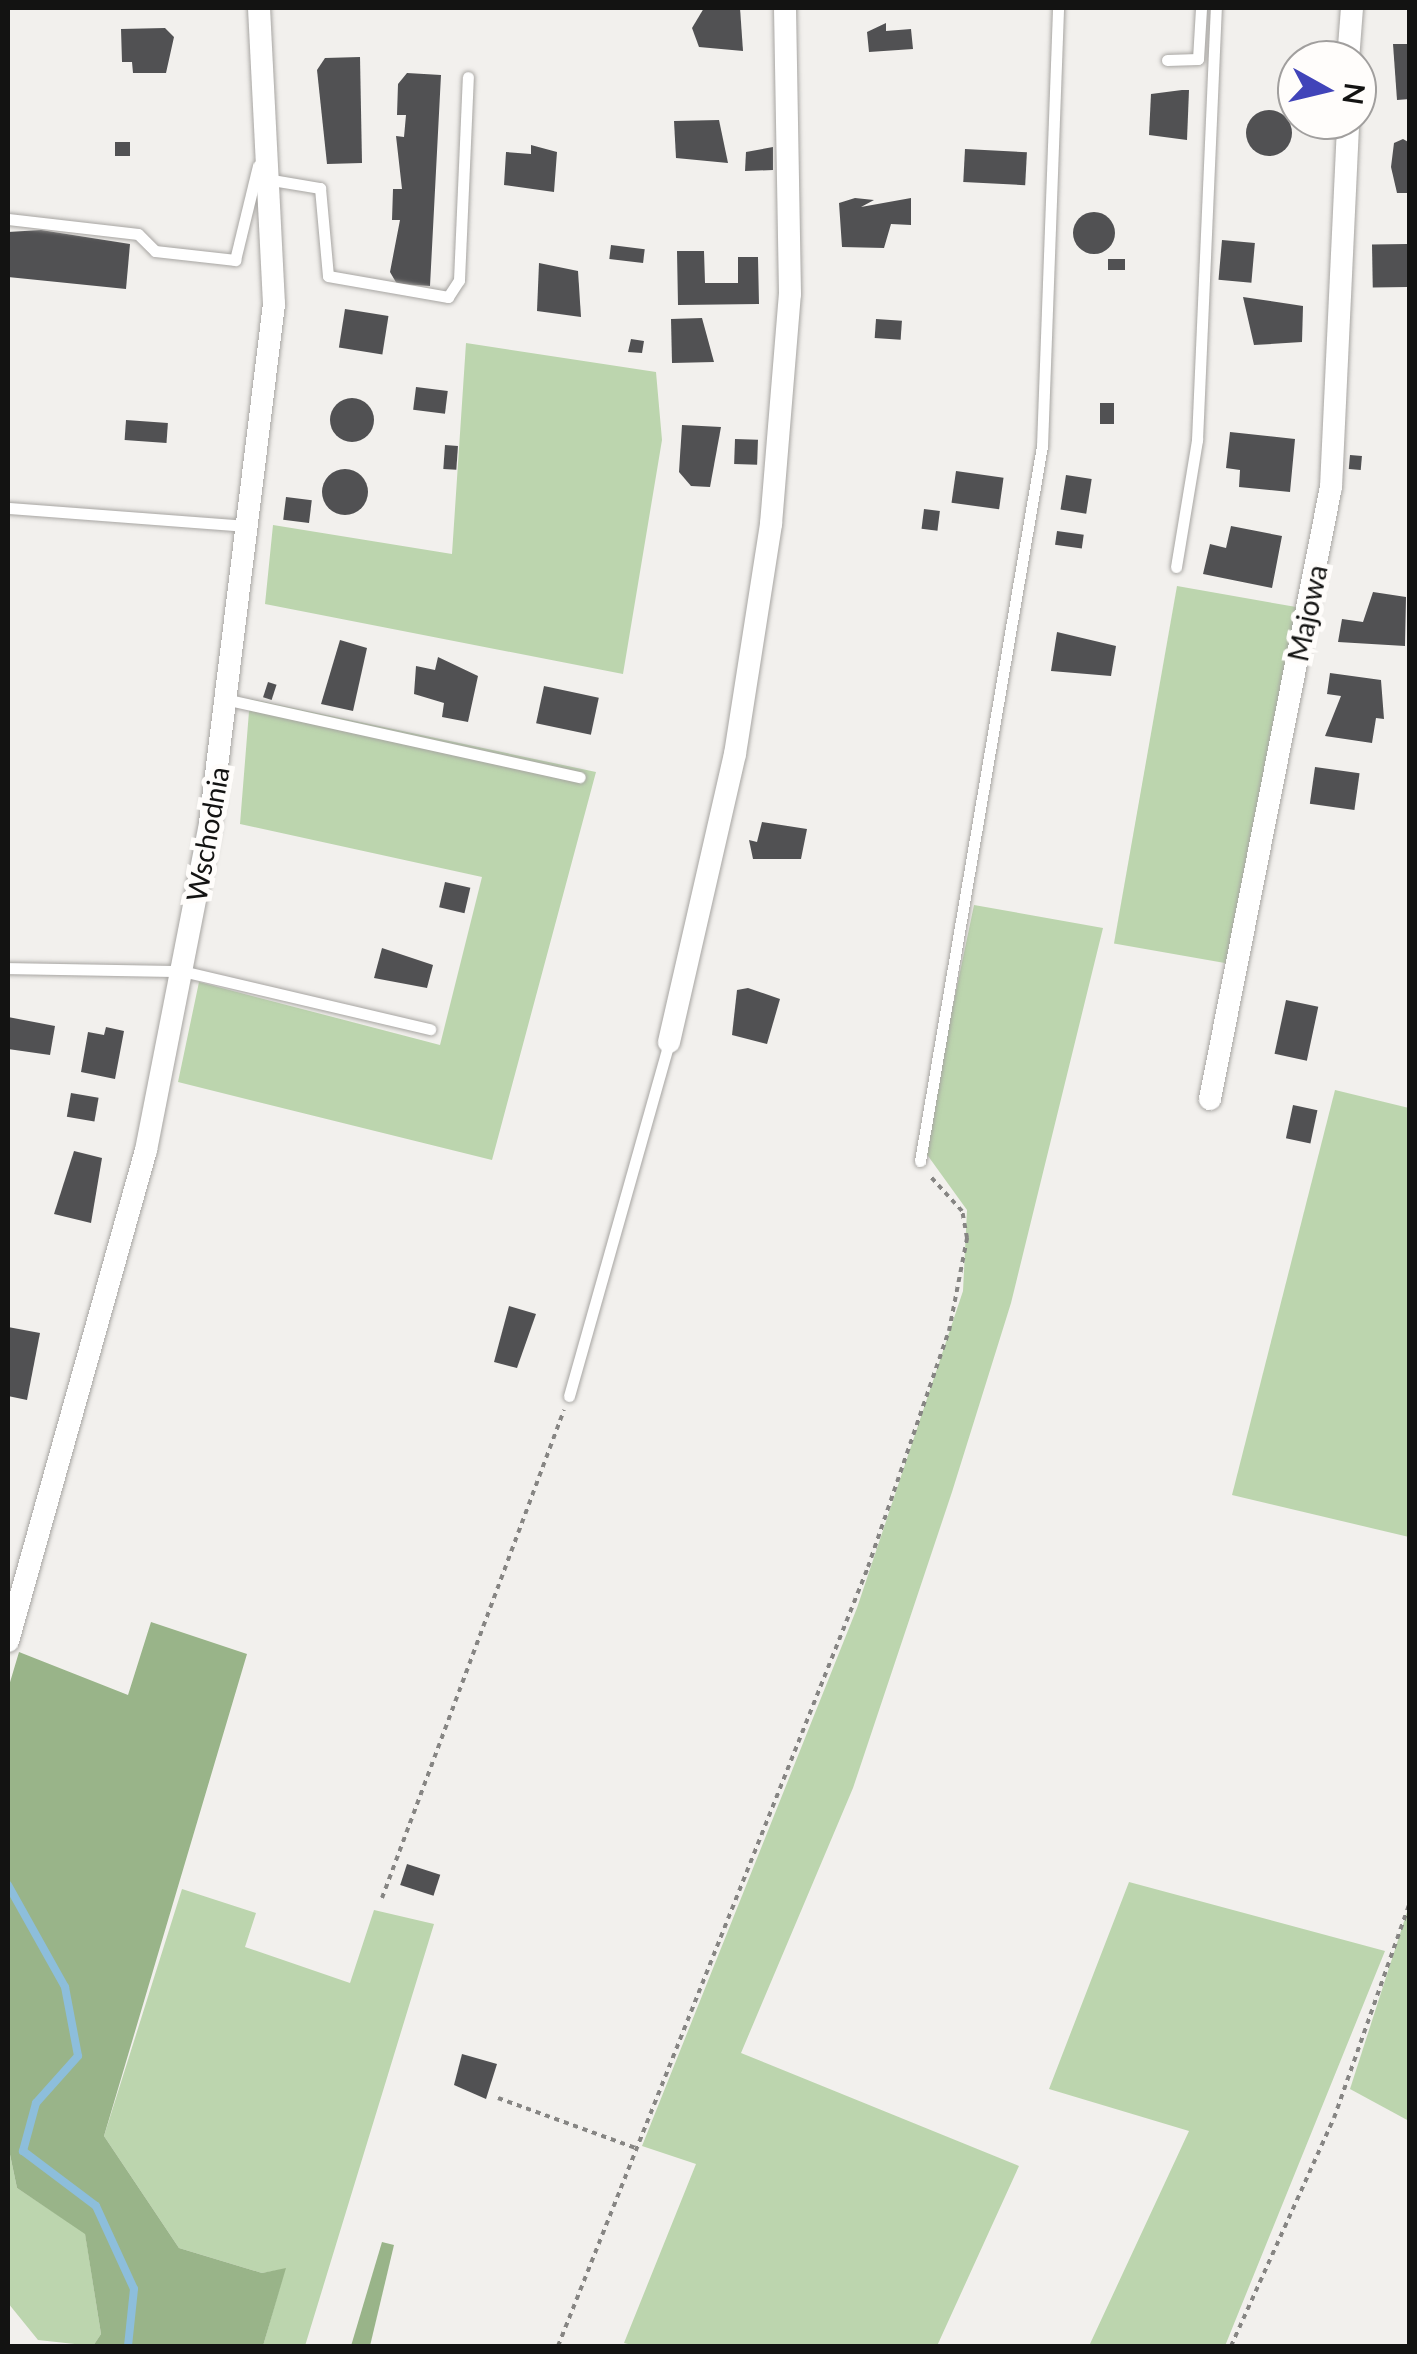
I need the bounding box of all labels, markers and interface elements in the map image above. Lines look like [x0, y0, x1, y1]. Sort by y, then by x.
north arrow [1277, 40, 1377, 140]
text: N [1336, 81, 1373, 107]
street label: Majowa [1280, 562, 1334, 664]
street label: Wschodnia [179, 764, 235, 904]

